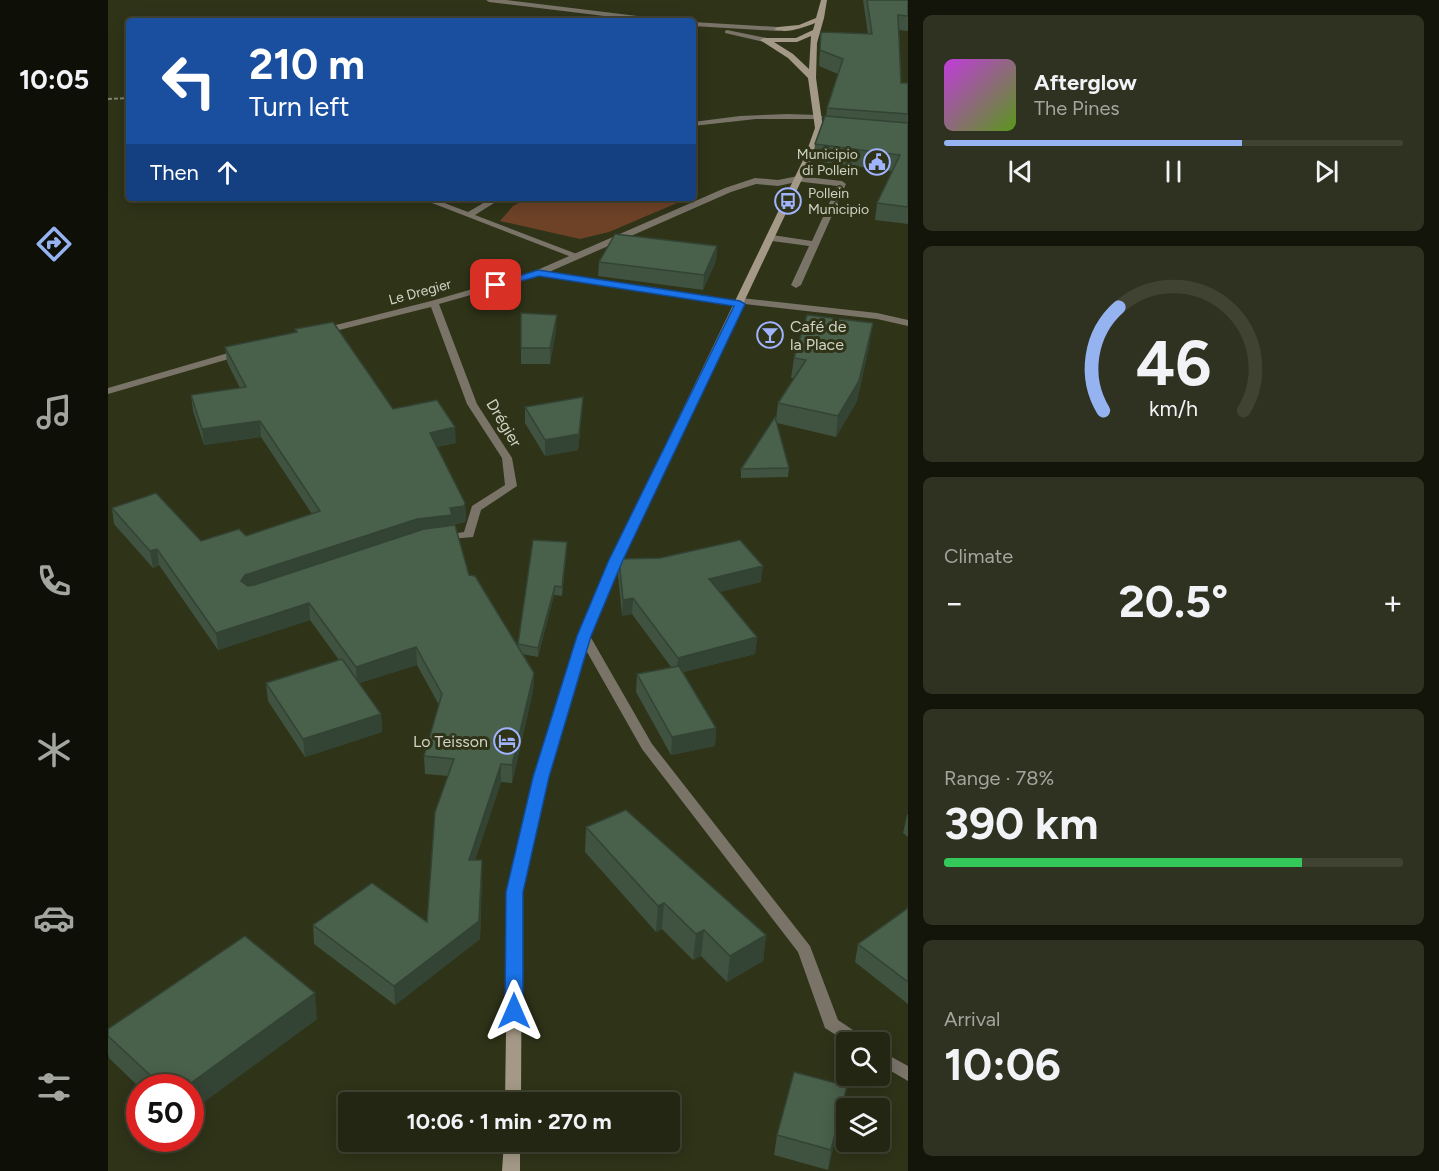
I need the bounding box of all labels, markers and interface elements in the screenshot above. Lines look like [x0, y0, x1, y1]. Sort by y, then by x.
text: 210 m [249, 39, 365, 90]
icon: left [150, 42, 228, 120]
text: 10:05 [19, 63, 89, 96]
text: Afterglow [1034, 69, 1137, 96]
text: Turn left [249, 90, 349, 123]
text: The Pines [1034, 96, 1120, 120]
place label: Municipio di Pollein [797, 146, 858, 179]
public building icon: Municipio di Pollein [862, 147, 892, 177]
icon: previous [1004, 155, 1037, 188]
icon: pause [1157, 155, 1190, 188]
icon: next [1310, 155, 1343, 188]
icon: ahead [211, 156, 244, 189]
text: Then [150, 159, 199, 186]
place label: Pollein Municipio [808, 185, 869, 218]
bus stop icon: Pollein Municipio [773, 186, 803, 216]
icon: directions [33, 223, 75, 265]
pin [470, 259, 521, 310]
icon: arrive [479, 268, 512, 301]
street label: Le Dregier [387, 275, 453, 309]
place label: Café de la Place [790, 317, 847, 354]
bar icon: Café de la Place [755, 320, 785, 350]
text: 46 [1136, 326, 1211, 401]
icon: music [33, 391, 75, 433]
street label: Drégier [482, 396, 526, 451]
text: km/h [1149, 397, 1198, 422]
text: Climate [944, 544, 1013, 568]
icon: phone [33, 560, 75, 602]
text: 20.5° [1119, 574, 1228, 628]
text: − [944, 583, 965, 622]
text: + [1382, 583, 1403, 622]
hotel icon: Lo Teisson [492, 726, 522, 756]
icon: climate [33, 729, 75, 771]
place label: Lo Teisson [413, 732, 488, 751]
text: Range · 78% [944, 766, 1054, 790]
text: 390 km [944, 796, 1098, 850]
icon: car [33, 897, 75, 939]
position arrow [482, 979, 546, 1043]
text: Arrival [944, 1007, 1000, 1031]
map controls [836, 1032, 890, 1152]
button: search [836, 1032, 890, 1086]
text: 10:06 [944, 1037, 1061, 1091]
icon: filters [33, 1066, 75, 1108]
speed limit sign: 50 [126, 1074, 204, 1152]
button: layers [836, 1098, 890, 1152]
text: 10:06 · 1 min · 270 m [406, 1108, 612, 1135]

